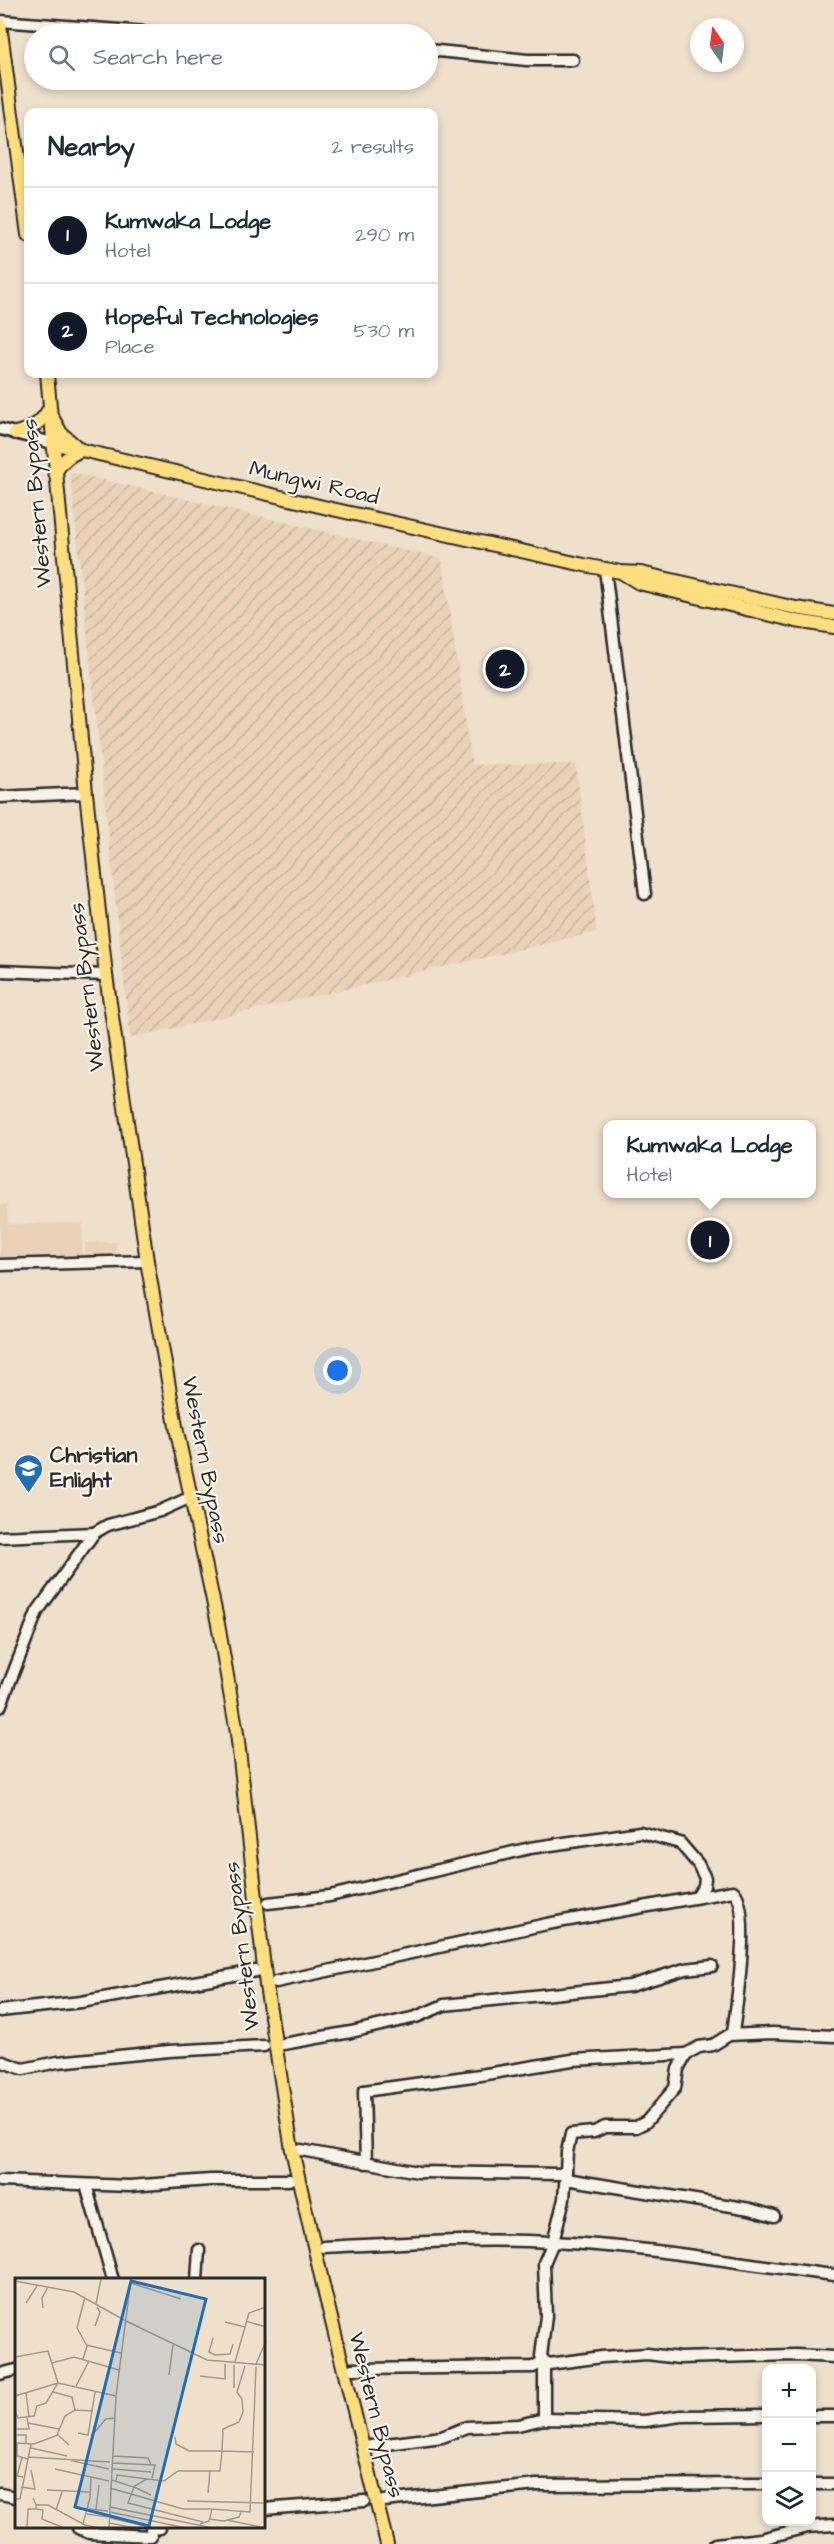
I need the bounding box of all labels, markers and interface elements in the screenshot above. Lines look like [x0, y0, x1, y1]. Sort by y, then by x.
north arrow [690, 18, 744, 72]
search box [24, 24, 438, 90]
icon: search [45, 41, 78, 74]
text: Search here [93, 42, 223, 73]
text: Nearby [48, 129, 135, 165]
text: 2 results [331, 133, 414, 161]
text: Kumwaka Lodge [105, 206, 271, 237]
text: 1 [66, 221, 69, 249]
text: 290 m [355, 221, 414, 249]
text: Hotel [105, 237, 150, 265]
text: Hopeful Technologies [105, 302, 319, 333]
text: 2 [62, 317, 73, 345]
text: 530 m [353, 317, 414, 345]
text: Place [105, 333, 155, 361]
street label: Western Bypass [14, 417, 61, 589]
street label: Mungwi Road [246, 453, 382, 514]
pin: 2 [486, 646, 524, 692]
street label: Western Bypass [61, 901, 114, 1073]
popup [603, 1120, 816, 1198]
text: Kumwaka Lodge [626, 1130, 793, 1161]
text: Hotel [626, 1161, 672, 1189]
pin: 1 [690, 1218, 730, 1262]
your location [323, 1356, 352, 1385]
street label: Western Bypass [173, 1374, 236, 1546]
place label: Christian Enlight [50, 1440, 137, 1497]
school or university icon: Christian Enlight [13, 1452, 45, 1494]
street label: Western Bypass [216, 1860, 269, 2032]
inset map [15, 2278, 266, 2529]
street label: Western Bypass [339, 2329, 412, 2501]
map controls [762, 2364, 816, 2526]
button: + [762, 2364, 816, 2418]
button: − [762, 2418, 816, 2472]
button: layers [762, 2472, 816, 2526]

